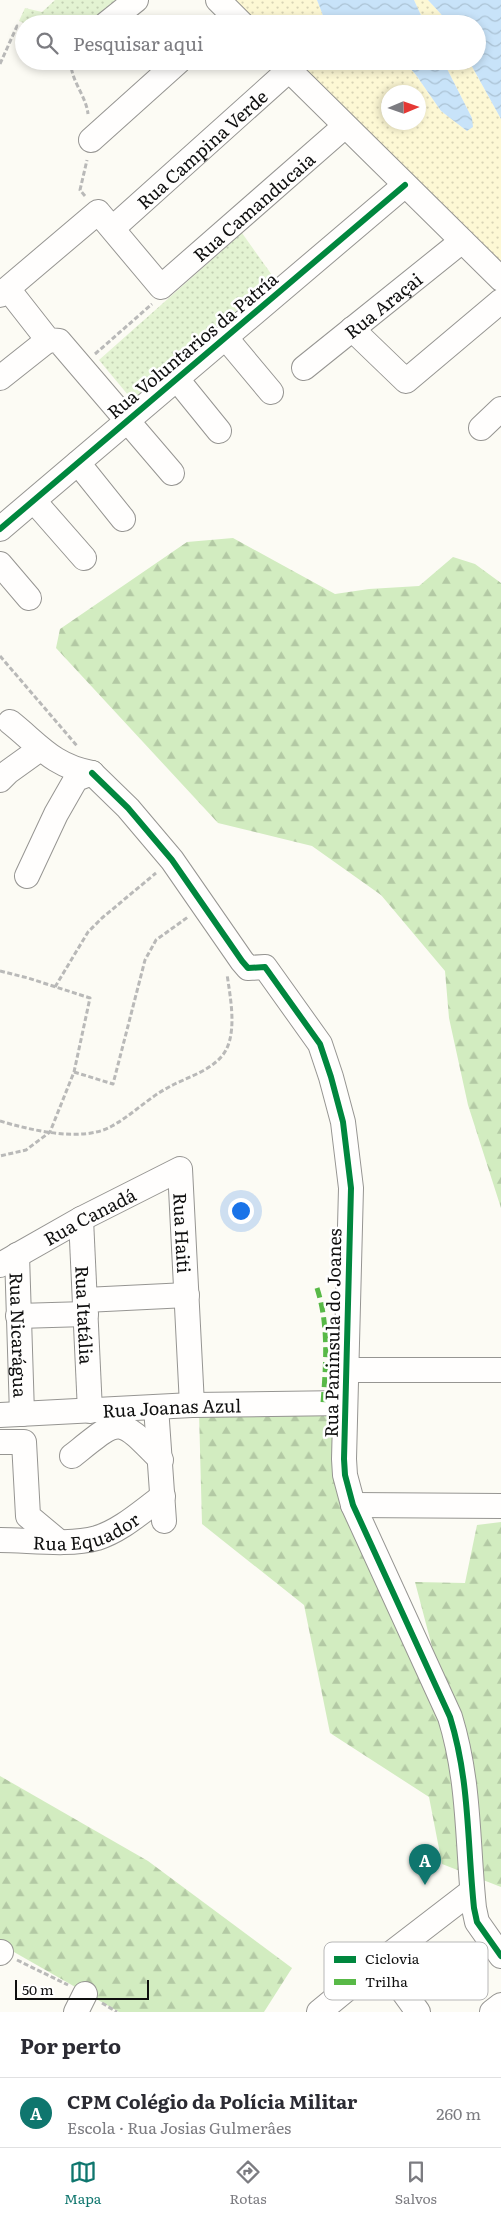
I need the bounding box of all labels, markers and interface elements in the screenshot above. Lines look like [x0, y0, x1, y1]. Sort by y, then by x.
search box [15, 15, 486, 70]
icon: search [33, 29, 61, 57]
text: Pesquisar aqui [73, 29, 203, 57]
street label: Rua Campina Verde [130, 82, 273, 215]
north arrow [381, 85, 426, 130]
street label: Rua Camanducaia [186, 145, 320, 267]
street label: Rua Voluntarios da Patría [101, 265, 284, 425]
street label: Rua Araçai [338, 265, 427, 344]
street label: Rua Canadá [38, 1180, 140, 1251]
street label: Rua Haiti [168, 1192, 199, 1274]
your location [228, 1198, 254, 1224]
street label: Rua Paninsula do Joanes [317, 1228, 347, 1438]
street label: Rua Itatália [70, 1265, 101, 1365]
street label: Rua Nicarágua [4, 1272, 35, 1398]
street label: Rua Joanas Azul [102, 1391, 241, 1423]
street label: Rua Equador [32, 1505, 145, 1556]
pin: A [409, 1844, 441, 1885]
legend [324, 1942, 488, 2000]
text: Ciclovia [365, 1948, 420, 1968]
text: Trilha [365, 1971, 408, 1991]
scale bar [15, 1977, 149, 2000]
text: 50 m [22, 1979, 54, 1999]
text: Por perto [20, 2029, 121, 2060]
text: CPM Colégio da Polícia Militar [67, 2087, 357, 2115]
text: A [30, 2101, 42, 2125]
text: 260 m [436, 2101, 481, 2125]
text: Escola · Rua Josias Gulmerâes [67, 2115, 291, 2139]
tab: Mapa [64, 2158, 101, 2208]
tab: Rotas [230, 2158, 267, 2208]
tab: Salvos [395, 2158, 437, 2208]

